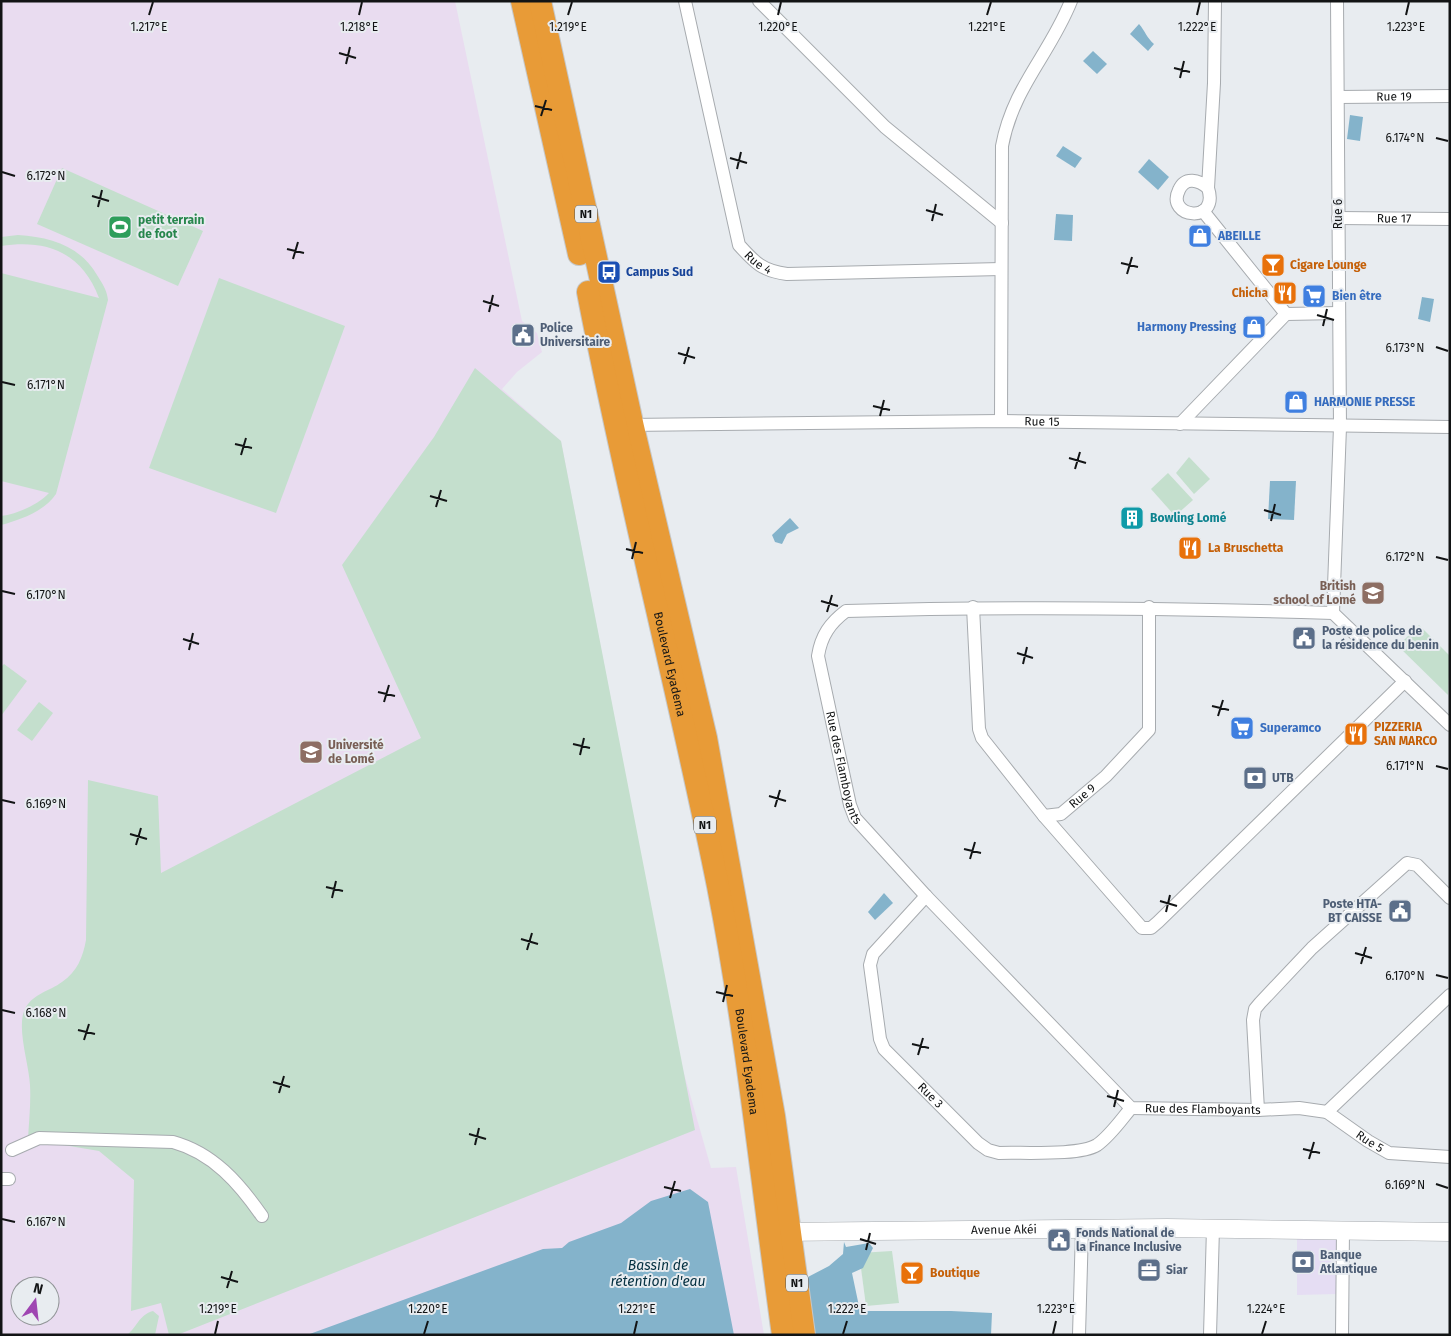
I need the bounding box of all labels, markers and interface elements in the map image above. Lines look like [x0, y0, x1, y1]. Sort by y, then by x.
text: 1.217°E [130, 20, 168, 34]
text: 1.218°E [340, 20, 378, 34]
text: 1.219°E [549, 20, 587, 34]
text: 1.220°E [758, 20, 798, 34]
text: 1.221°E [968, 20, 1006, 34]
text: 1.222°E [1178, 20, 1216, 34]
text: 1.223°E [1387, 20, 1425, 34]
street label: Rue 19 [1376, 89, 1412, 104]
text: 6.174°N [1386, 131, 1424, 145]
text: 6.172°N [27, 169, 65, 183]
street label: Rue 6 [1331, 199, 1345, 229]
road number: N1 [575, 205, 597, 222]
street label: Rue 17 [1377, 211, 1411, 226]
place label: petit terrain de foot [138, 213, 204, 241]
sports icon: petit terrain de foot [107, 214, 133, 240]
shop icon: ABEILLE [1187, 223, 1213, 249]
place label: ABEILLE [1217, 229, 1261, 243]
street label: Rue 4 [741, 248, 774, 277]
bar icon: Cigare Lounge [1260, 252, 1286, 278]
place label: Cigare Lounge [1290, 258, 1367, 272]
bus stop icon: Campus Sud [596, 259, 622, 285]
place label: Campus Sud [626, 265, 693, 279]
restaurant icon: Chicha [1272, 280, 1298, 306]
supermarket icon: Bien être [1301, 283, 1327, 309]
place label: Chicha [1232, 286, 1268, 300]
place label: Bien être [1332, 289, 1382, 303]
shop icon: Harmony Pressing [1241, 314, 1267, 340]
place label: Harmony Pressing [1137, 320, 1236, 334]
place label: Police Universitaire [540, 321, 611, 349]
public building icon: Police Universitaire [510, 322, 536, 348]
text: 6.173°N [1386, 341, 1424, 355]
text: 6.171°N [27, 378, 65, 392]
shop icon: HARMONIE PRESSE [1283, 389, 1309, 415]
place label: HARMONIE PRESSE [1314, 395, 1415, 409]
street label: Rue 15 [1024, 414, 1060, 429]
building icon: Bowling Lomé [1119, 505, 1145, 531]
place label: Bowling Lomé [1150, 511, 1227, 525]
restaurant icon: La Bruschetta [1177, 535, 1203, 561]
place label: La Bruschetta [1208, 541, 1284, 555]
text: 6.172°N [1386, 550, 1424, 564]
place label: British school of Lomé [1273, 579, 1356, 607]
school or university icon: British school of Lomé [1360, 580, 1386, 606]
text: 6.170°N [26, 588, 66, 602]
street label: Boulevard Eyadema [651, 610, 688, 718]
place label: Poste de police de la résidence du benin [1322, 624, 1439, 652]
public building icon: Poste de police de la résidence du benin [1291, 625, 1317, 651]
street label: Rue des Flamboyants [823, 710, 865, 828]
supermarket icon: Superamco [1229, 715, 1255, 741]
place label: PIZZERIA SAN MARCO [1374, 720, 1437, 748]
place label: Superamco [1260, 721, 1321, 735]
restaurant icon: PIZZERIA SAN MARCO [1343, 721, 1369, 747]
place label: Université de Lomé [328, 738, 384, 766]
school or university icon: Université de Lomé [298, 739, 324, 765]
text: 6.171°N [1386, 759, 1424, 773]
bank icon: UTB [1242, 765, 1268, 791]
place label: UTB [1272, 771, 1294, 785]
street label: Rue 9 [1066, 781, 1098, 811]
text: 6.169°N [26, 797, 66, 811]
road number: N1 [694, 816, 716, 834]
place label: Poste HTA- BT CAISSE [1323, 897, 1382, 925]
public building icon: Poste HTA- BT CAISSE [1387, 898, 1413, 924]
text: 6.170°N [1385, 969, 1425, 983]
text: 6.168°N [26, 1006, 66, 1020]
street label: Boulevard Eyadema [732, 1007, 761, 1116]
street label: Rue 3 [915, 1080, 946, 1111]
street label: Rue des Flamboyants [1145, 1101, 1261, 1117]
street label: Rue 5 [1353, 1128, 1386, 1155]
text: 6.169°N [1385, 1178, 1425, 1192]
text: 6.167°N [26, 1215, 66, 1229]
street label: Avenue Akéi [971, 1222, 1037, 1237]
place label: Fonds National de la Finance Inclusive [1076, 1226, 1182, 1254]
public building icon: Fonds National de la Finance Inclusive [1046, 1227, 1072, 1253]
place label: Banque Atlantique [1319, 1248, 1378, 1276]
bank icon: Banque Atlantique [1290, 1249, 1316, 1275]
water label: Bassin de rétention d'eau [610, 1257, 706, 1290]
office icon: Siar [1136, 1257, 1162, 1283]
bar icon: Boutique [899, 1260, 925, 1286]
place label: Siar [1166, 1263, 1188, 1277]
place label: Boutique [930, 1266, 980, 1280]
road number: N1 [786, 1275, 808, 1292]
north arrow [10, 1276, 60, 1326]
text: N [32, 1280, 45, 1298]
text: 1.219°E [199, 1302, 237, 1316]
text: 1.220°E [408, 1302, 448, 1316]
text: 1.221°E [618, 1302, 656, 1316]
text: 1.222°E [828, 1302, 866, 1316]
text: 1.223°E [1037, 1302, 1075, 1316]
text: 1.224°E [1247, 1302, 1285, 1316]

